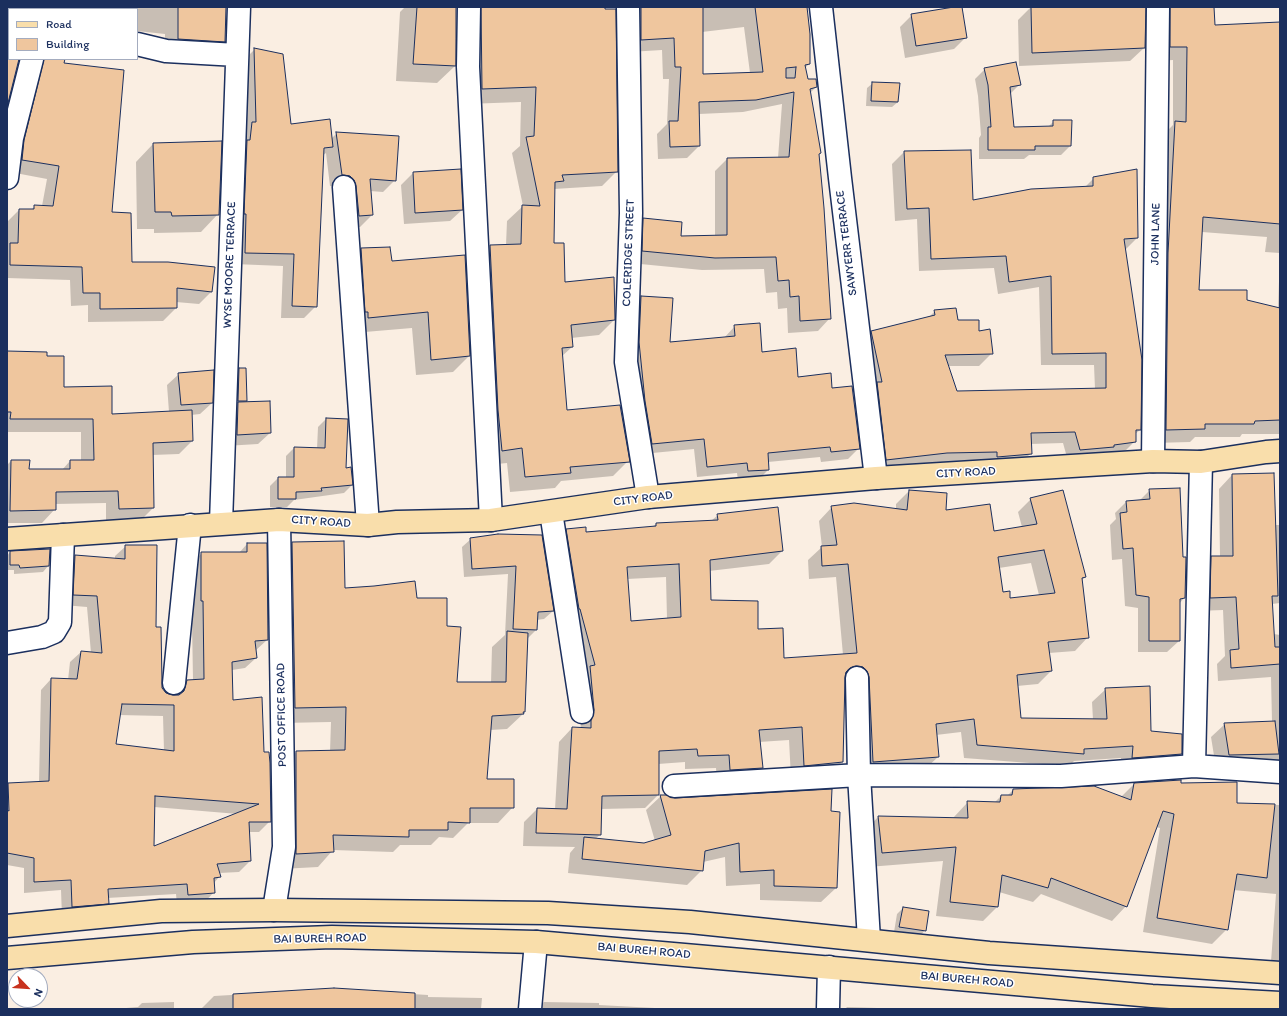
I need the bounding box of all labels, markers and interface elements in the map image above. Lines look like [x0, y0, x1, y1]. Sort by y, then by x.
legend [8, 8, 138, 60]
text: Road [46, 17, 72, 31]
text: Building [46, 37, 89, 51]
street label: SAWYERR TERRACE [833, 190, 861, 296]
street label: COLERIDGE STREET [620, 199, 638, 307]
street label: WYSE MOORE TERRACE [221, 201, 239, 329]
street label: JOHN LANE [1148, 203, 1164, 265]
street label: CITY ROAD [936, 464, 996, 482]
street label: CITY ROAD [613, 488, 673, 510]
street label: CITY ROAD [291, 513, 351, 531]
street label: POST OFFICE ROAD [274, 663, 290, 767]
street label: BAI BUREH ROAD [273, 931, 367, 947]
street label: BAI BUREH ROAD [597, 940, 691, 962]
north arrow [8, 968, 48, 1008]
street label: BAI BUREH ROAD [920, 969, 1014, 991]
text: N [31, 987, 46, 999]

